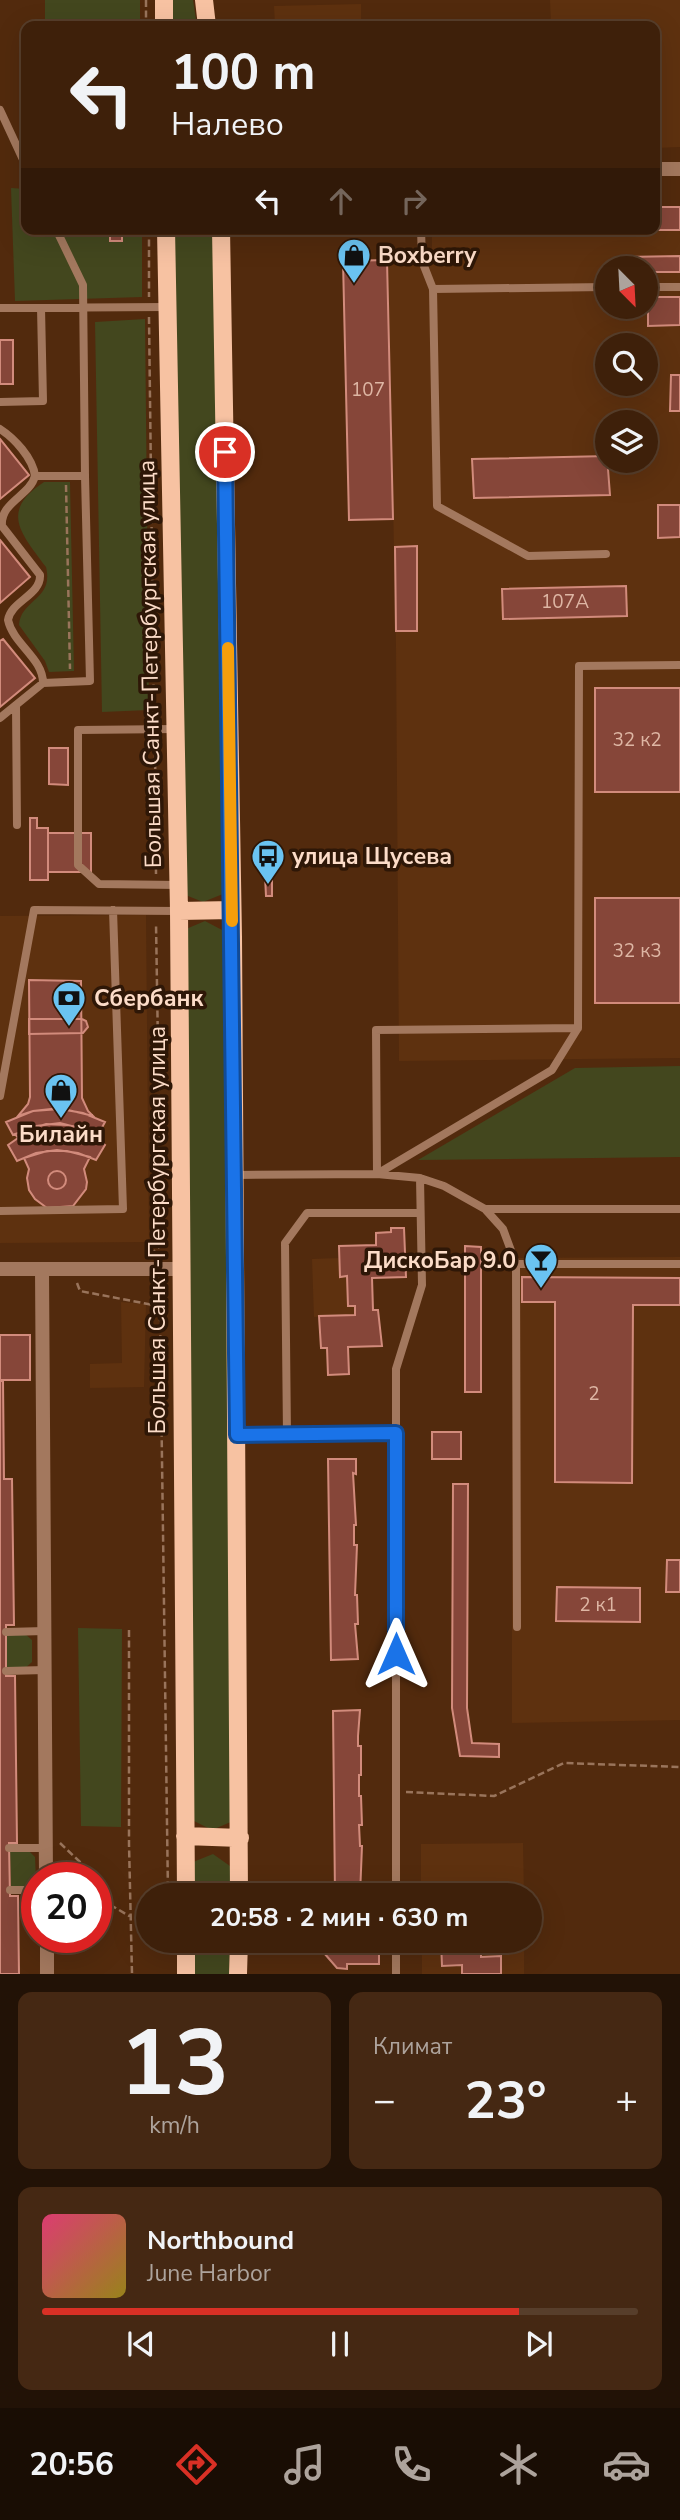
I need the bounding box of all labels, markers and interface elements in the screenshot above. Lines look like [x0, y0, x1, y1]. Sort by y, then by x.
text: 100 m [171, 39, 315, 106]
icon: left [56, 49, 147, 140]
text: Налево [171, 103, 284, 146]
icon: left [249, 182, 287, 220]
icon: ahead [322, 182, 360, 220]
icon: right [395, 182, 433, 220]
shop icon: Boxberry [335, 236, 373, 285]
place label: Boxberry [378, 240, 477, 271]
north arrow [595, 256, 658, 318]
map controls [595, 256, 658, 473]
button: search [595, 333, 658, 396]
house number: 107 [351, 377, 385, 403]
button: layers [595, 410, 658, 473]
pin [195, 422, 255, 482]
icon: arrive [206, 433, 244, 471]
street label: Большая Санкт-Петербургская улица [131, 460, 169, 868]
house number: 107А [541, 589, 589, 615]
house number: 32 к2 [612, 727, 662, 753]
bus stop icon: улица Щусева [249, 837, 287, 886]
place label: улица Щусева [292, 841, 452, 872]
house number: 32 к3 [612, 938, 662, 964]
bank icon: Сбербанк [50, 979, 88, 1028]
place label: Сбербанк [94, 983, 204, 1014]
street label: Большая Санкт-Петербургская улица [142, 1026, 173, 1434]
shop icon: Билайн [42, 1071, 80, 1120]
place label: Билайн [19, 1119, 103, 1150]
bar icon: ДискоБар 9.0 [522, 1241, 560, 1290]
place label: ДискоБар 9.0 [364, 1245, 516, 1276]
house number: 2 [588, 1381, 600, 1407]
house number: 2 к1 [579, 1592, 617, 1618]
position arrow [359, 1617, 433, 1691]
speed limit sign: 20 [21, 1862, 112, 1953]
text: 20:58 · 2 мин · 630 m [210, 1900, 468, 1935]
text: 13 [120, 2002, 229, 2126]
text: Климат [373, 2031, 452, 2062]
text: 23° [464, 2065, 547, 2136]
text: − [373, 2075, 396, 2126]
text: + [615, 2075, 638, 2126]
text: km/h [149, 2110, 200, 2141]
text: Northbound [147, 2223, 294, 2258]
text: June Harbor [147, 2258, 271, 2289]
icon: previous [122, 2325, 160, 2363]
icon: pause [321, 2325, 359, 2363]
icon: next [520, 2325, 558, 2363]
icon: directions [172, 2440, 221, 2489]
icon: music [280, 2440, 329, 2489]
icon: phone [387, 2440, 436, 2489]
icon: climate [494, 2440, 543, 2489]
icon: car [602, 2440, 651, 2489]
text: 20:56 [29, 2443, 114, 2486]

